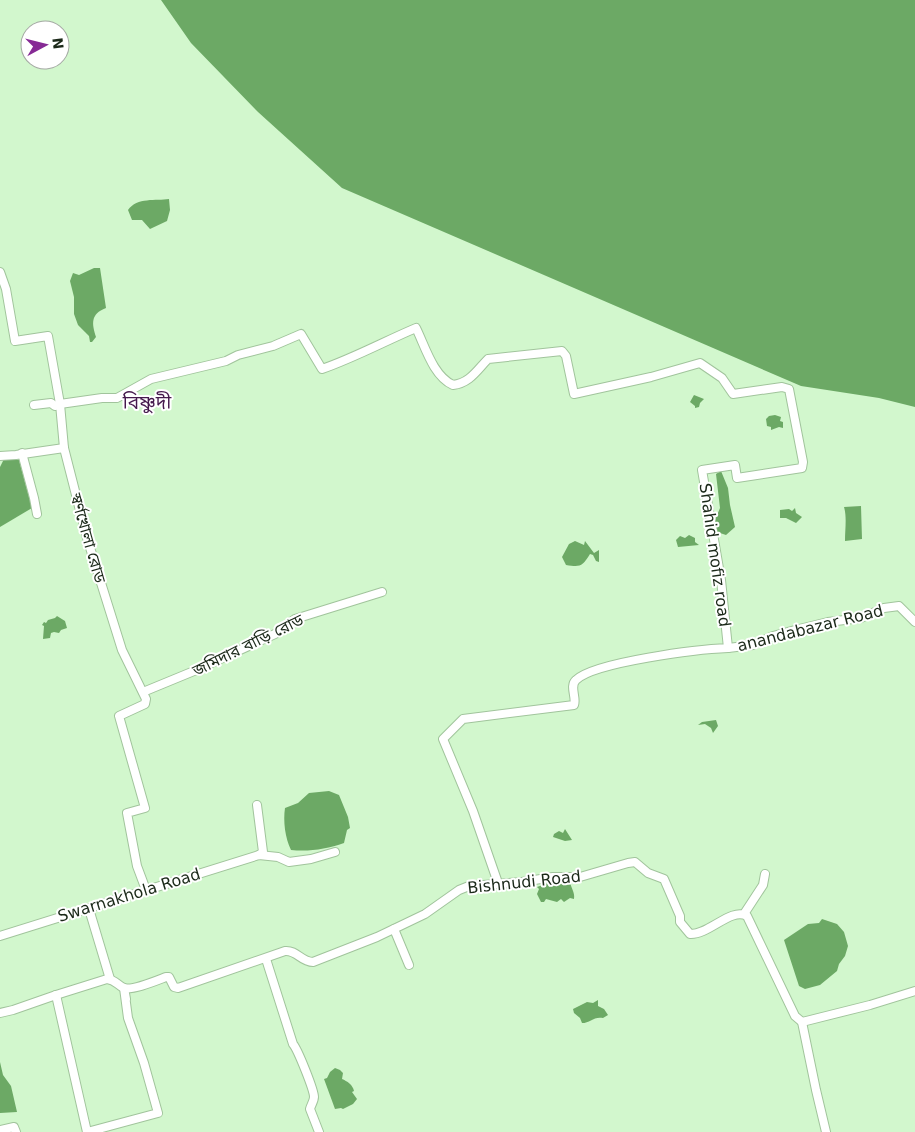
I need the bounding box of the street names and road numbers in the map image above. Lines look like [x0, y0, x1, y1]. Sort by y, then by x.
street label: Shahid mofiz road [696, 482, 734, 628]
street label: স্বর্ণখোলা রোড [66, 490, 110, 586]
street label: anandabazar Road [735, 601, 885, 655]
street label: জমিদার বাড়ি রোড [189, 610, 307, 681]
street label: Swarnakhola Road [55, 864, 203, 926]
street label: Bishnudi Road [466, 867, 582, 897]

